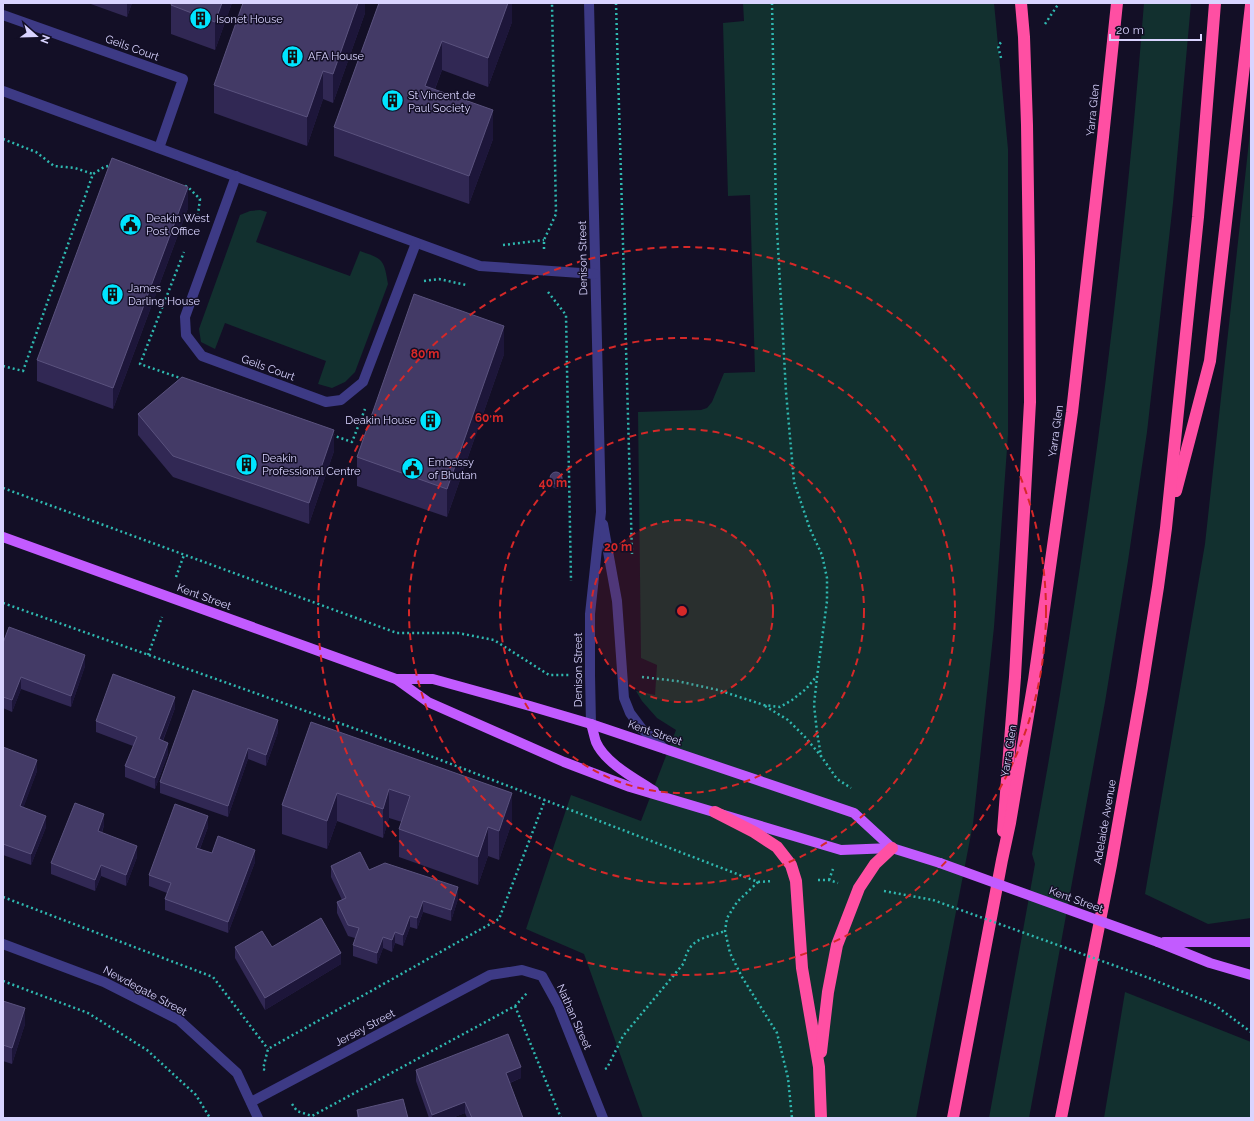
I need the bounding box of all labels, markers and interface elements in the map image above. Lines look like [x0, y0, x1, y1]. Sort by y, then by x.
building icon: Isonet House [188, 6, 214, 32]
place label: Isonet House [216, 13, 283, 26]
north arrow [16, 16, 56, 56]
scale bar [1110, 16, 1201, 42]
text: 20 m [1116, 23, 1144, 37]
street label: Geils Court [103, 32, 161, 64]
text: N [37, 33, 52, 45]
building icon: AFA House [279, 43, 305, 69]
place label: AFA House [308, 50, 365, 63]
street label: Yarra Glen [1084, 83, 1102, 137]
building icon: St Vincent de Paul Society [379, 88, 405, 114]
place label: St Vincent de Paul Society [408, 89, 476, 115]
public building icon: Deakin West Post Office [118, 211, 144, 237]
place label: Deakin West Post Office [146, 212, 210, 238]
street label: Denison Street [576, 220, 590, 295]
building icon: James Darling House [99, 281, 125, 307]
place label: James Darling House [128, 282, 201, 308]
text: 80 m [411, 347, 439, 361]
street label: Geils Court [239, 352, 297, 384]
street label: Yarra Glen [1046, 404, 1066, 458]
building icon: Deakin House [418, 407, 444, 433]
text: 60 m [475, 411, 503, 425]
place label: Deakin House [345, 414, 417, 427]
building icon: Deakin Professional Centre [233, 451, 259, 477]
place label: Deakin Professional Centre [262, 452, 361, 478]
public building icon: Embassy of Bhutan [400, 455, 426, 481]
place label: Embassy of Bhutan [428, 456, 477, 482]
text: 40 m [539, 476, 567, 490]
text: 20 m [604, 540, 632, 554]
street label: Kent Street [175, 581, 233, 613]
centre of rings [675, 604, 689, 618]
street label: Denison Street [572, 632, 585, 707]
street label: Kent Street [626, 718, 684, 748]
street label: Yarra Glen [998, 724, 1020, 778]
street label: Adelaide Avenue [1091, 778, 1119, 866]
street label: Kent Street [1047, 884, 1105, 916]
street label: Newdegate Street [101, 963, 189, 1019]
street label: Nathan Street [554, 982, 594, 1052]
street label: Jersey Street [333, 1007, 398, 1049]

